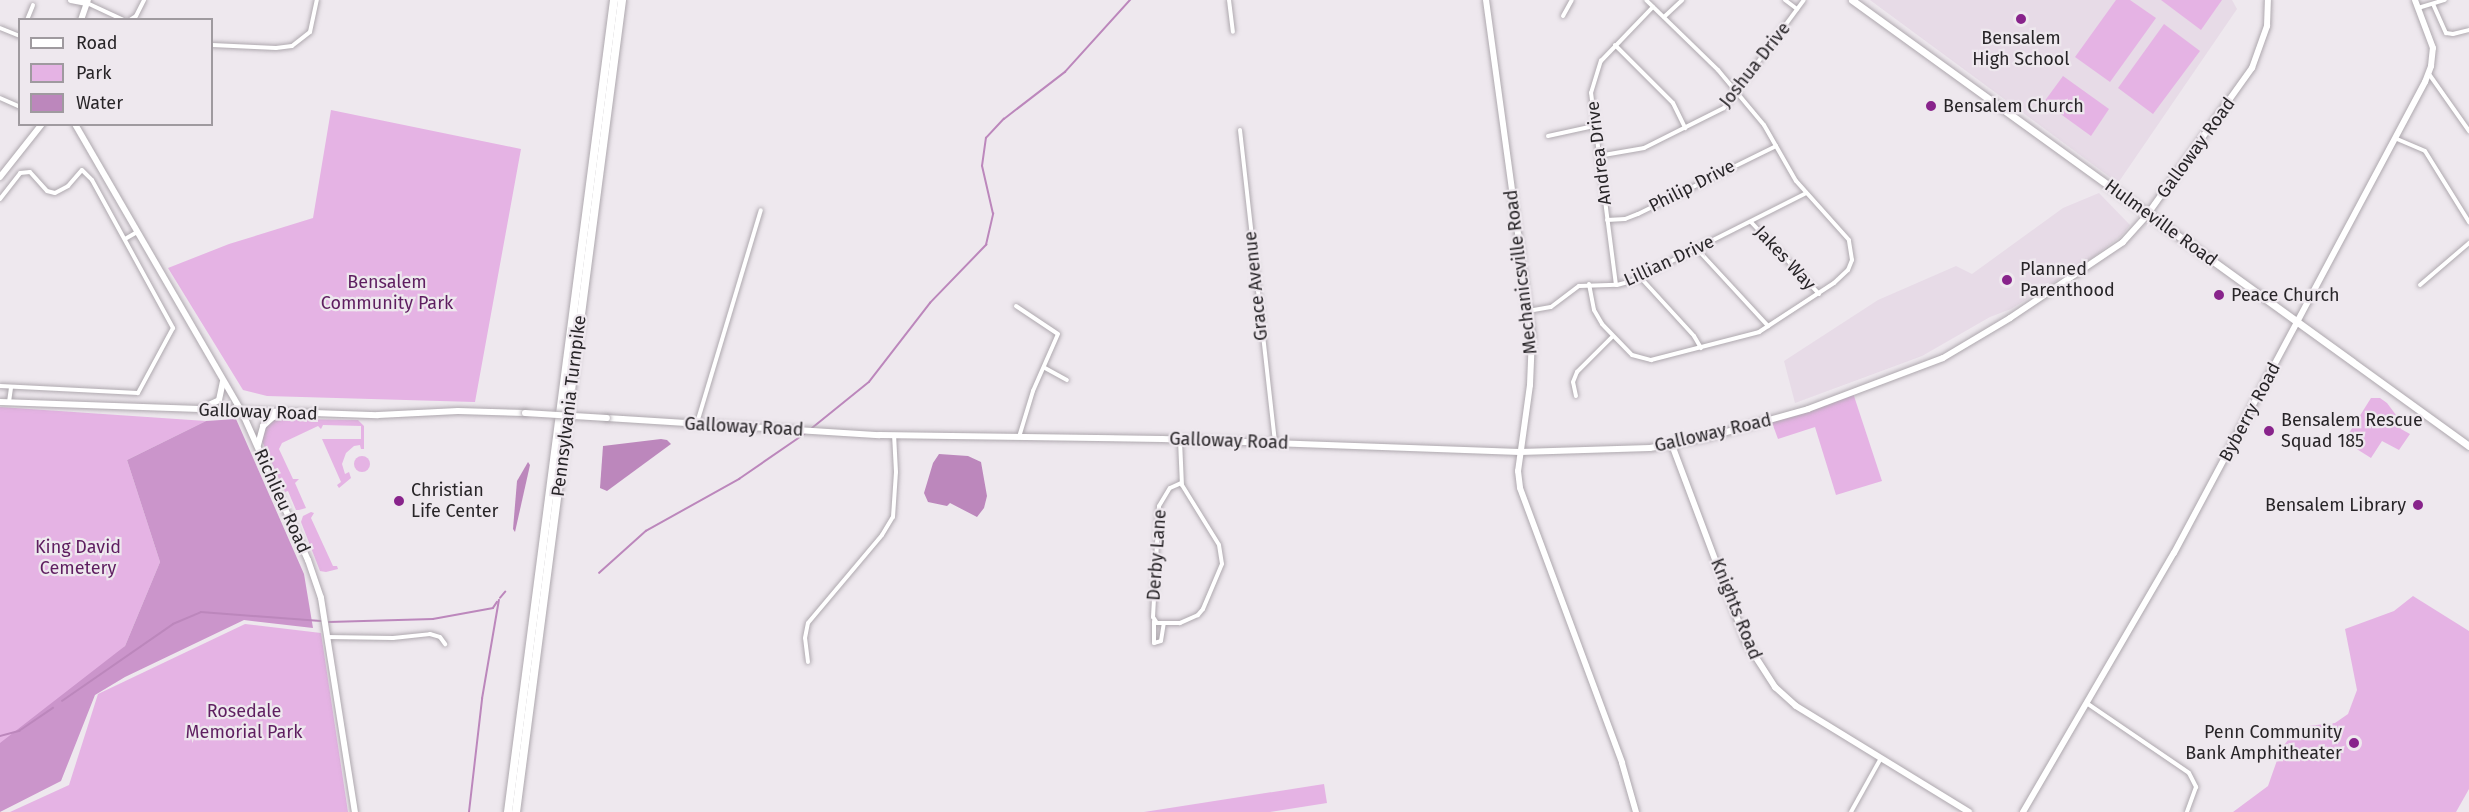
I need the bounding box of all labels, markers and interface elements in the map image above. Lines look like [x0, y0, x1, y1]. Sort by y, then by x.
marker: Bensalem High School [2014, 12, 2028, 26]
legend [18, 18, 213, 126]
street label: Joshua Drive [1715, 18, 1795, 112]
place label: Bensalem High School [1972, 28, 2070, 70]
text: Road [76, 32, 118, 54]
text: Park [76, 62, 111, 84]
text: Water [76, 92, 123, 114]
street label: Galloway Road [2152, 93, 2240, 203]
place label: Bensalem Church [1943, 95, 2084, 117]
marker: Bensalem Church [1924, 99, 1938, 113]
street label: Andrea Drive [1582, 100, 1616, 206]
street label: Philip Drive [1645, 155, 1739, 217]
street label: Hulmeville Road [2101, 175, 2221, 271]
street label: Mechanicsville Road [1500, 189, 1542, 355]
street label: Jakes Way [1750, 221, 1820, 295]
street label: Grace Avenue [1240, 230, 1272, 342]
street label: Lillian Drive [1620, 231, 1718, 291]
place label: Planned Parenthood [2020, 259, 2115, 302]
marker: Planned Parenthood [1998, 271, 2016, 289]
park label: Bensalem Community Park [321, 272, 453, 314]
place label: Peace Church [2231, 284, 2340, 306]
marker: Peace Church [2212, 288, 2226, 302]
street label: Pennsylvania Turnpike [547, 314, 591, 498]
street label: Byberry Road [2215, 359, 2285, 465]
street label: Galloway Road [198, 399, 318, 425]
street label: Galloway Road [1652, 409, 1774, 457]
place label: Bensalem Rescue Squad 185 [2281, 410, 2423, 452]
street label: Galloway Road [684, 413, 804, 441]
marker: Bensalem Rescue Squad 185 [2262, 424, 2276, 438]
street label: Galloway Road [1169, 428, 1289, 454]
street label: Richlieu Road [249, 445, 315, 557]
place label: Christian Life Center [411, 480, 499, 522]
marker: Christian Life Center [392, 494, 406, 508]
place label: Bensalem Library [2265, 494, 2406, 516]
marker: Bensalem Library [2411, 498, 2425, 512]
street label: Derby Lane [1143, 509, 1171, 601]
park label: King David Cemetery [35, 537, 121, 580]
street label: Knights Road [1706, 555, 1766, 663]
park label: Rosedale Memorial Park [186, 701, 302, 744]
place label: Penn Community Bank Amphitheater [2185, 722, 2342, 764]
marker: Penn Community Bank Amphitheater [2347, 736, 2361, 750]

